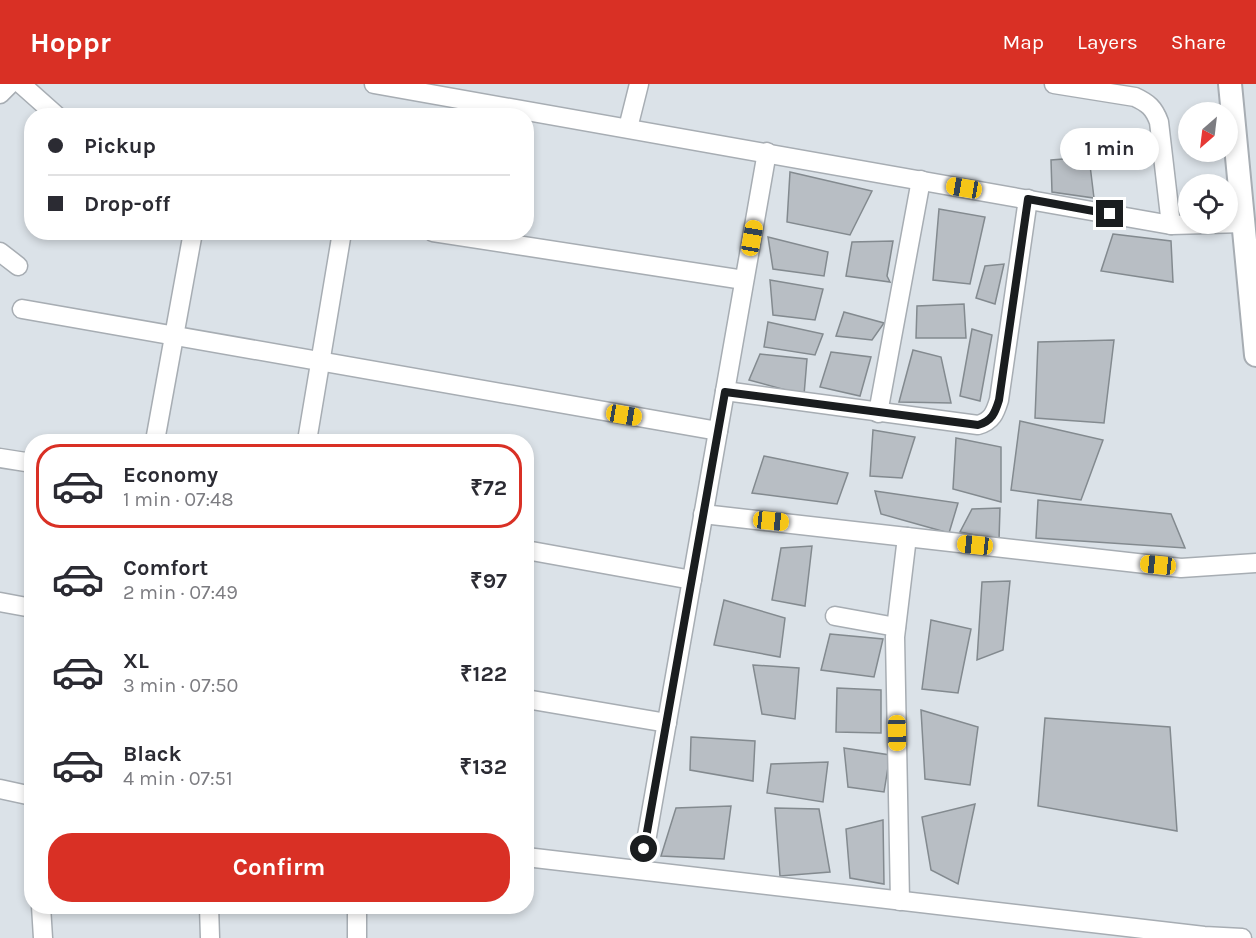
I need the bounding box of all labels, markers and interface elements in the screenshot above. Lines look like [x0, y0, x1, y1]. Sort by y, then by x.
text: Hoppr [30, 26, 111, 59]
text: Map [1002, 30, 1044, 54]
text: Layers [1077, 30, 1138, 54]
text: Share [1171, 30, 1226, 54]
north arrow [1178, 102, 1238, 162]
map controls [1178, 102, 1238, 234]
callout: 1 min [1060, 127, 1160, 169]
text: Pickup [84, 133, 156, 159]
text: 1 min [1084, 137, 1135, 160]
button: locate [1178, 174, 1238, 234]
car [945, 176, 983, 200]
text: Drop-off [84, 191, 170, 217]
route end [1096, 200, 1123, 227]
car [740, 219, 764, 257]
car [605, 403, 643, 427]
icon: car [51, 459, 105, 513]
text: Economy [123, 462, 218, 488]
text: ₹72 [470, 475, 507, 501]
text: 1 min · 07:48 [123, 488, 234, 511]
car [752, 510, 790, 532]
car [956, 534, 994, 556]
icon: car [51, 552, 105, 606]
car [1139, 554, 1177, 576]
text: Comfort [123, 555, 208, 581]
text: ₹97 [470, 568, 507, 594]
text: 2 min · 07:49 [123, 581, 238, 604]
icon: car [51, 645, 105, 699]
text: XL [123, 648, 149, 674]
text: ₹122 [460, 661, 507, 687]
text: 3 min · 07:50 [123, 674, 238, 697]
car [888, 715, 906, 751]
icon: car [51, 738, 105, 792]
text: Black [123, 741, 182, 767]
text: ₹132 [460, 754, 507, 780]
text: 4 min · 07:51 [123, 767, 233, 790]
button: Confirm [48, 833, 510, 902]
route start [630, 835, 657, 862]

